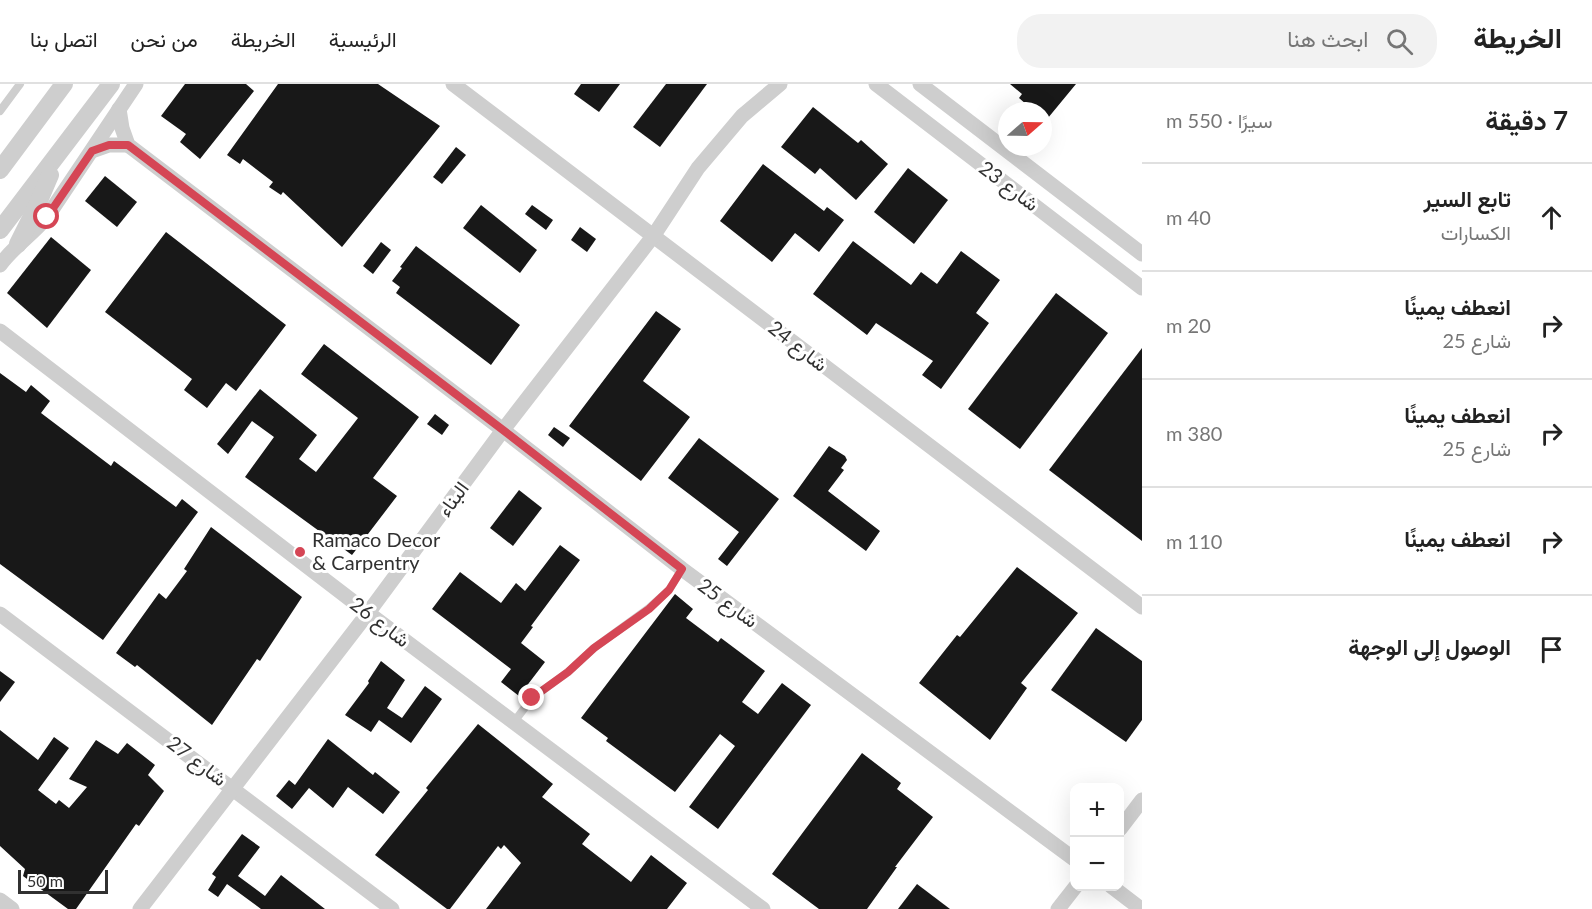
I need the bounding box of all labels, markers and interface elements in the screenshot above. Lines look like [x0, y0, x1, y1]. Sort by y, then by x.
search box [1017, 14, 1437, 68]
text: الخريطة [1473, 20, 1562, 54]
text: ابحث هنا [1287, 25, 1368, 52]
icon: search [1383, 25, 1416, 58]
text: اتصل بنا [30, 26, 98, 51]
text: من نحن [131, 26, 198, 51]
text: الخريطة [231, 26, 296, 51]
text: الرئيسية [329, 26, 397, 51]
north arrow [998, 102, 1052, 156]
text: 7 دقيقة [1485, 104, 1568, 136]
text: سيرًا · 550 m [1166, 108, 1273, 132]
street label: شارع 23 [973, 155, 1044, 218]
text: تابع السير [1424, 185, 1511, 212]
icon: ahead [1535, 201, 1568, 234]
route start [33, 203, 59, 229]
text: 40 m [1166, 205, 1211, 229]
text: الكسارات [1441, 220, 1511, 244]
text: انعطف يمينًا [1404, 293, 1511, 320]
icon: right [1535, 309, 1568, 342]
text: 20 m [1166, 313, 1211, 337]
street label: شارع 24 [762, 315, 833, 378]
text: شارع 25 [1442, 328, 1511, 352]
text: انعطف يمينًا [1404, 401, 1511, 428]
icon: right [1535, 417, 1568, 450]
text: 380 m [1166, 421, 1222, 445]
text: شارع 25 [1442, 436, 1511, 460]
street label: البناء [431, 476, 474, 521]
text: انعطف يمينًا [1404, 525, 1511, 552]
icon: right [1535, 525, 1568, 558]
place label: Ramaco Decor & Carpentry [312, 527, 441, 574]
text: 110 m [1166, 529, 1222, 553]
marker: Ramaco Decor & Carpentry [293, 545, 307, 559]
street label: شارع 25 [692, 572, 763, 634]
street label: شارع 26 [344, 591, 415, 654]
text: الوصول إلى الوجهة [1348, 633, 1511, 660]
icon: arrive [1535, 633, 1568, 666]
route end [518, 684, 544, 710]
street label: شارع 27 [161, 730, 232, 793]
map controls [1070, 783, 1124, 891]
button: + [1070, 783, 1124, 837]
button: − [1070, 837, 1124, 891]
scale bar [18, 867, 108, 894]
text: 50 m [27, 871, 63, 890]

